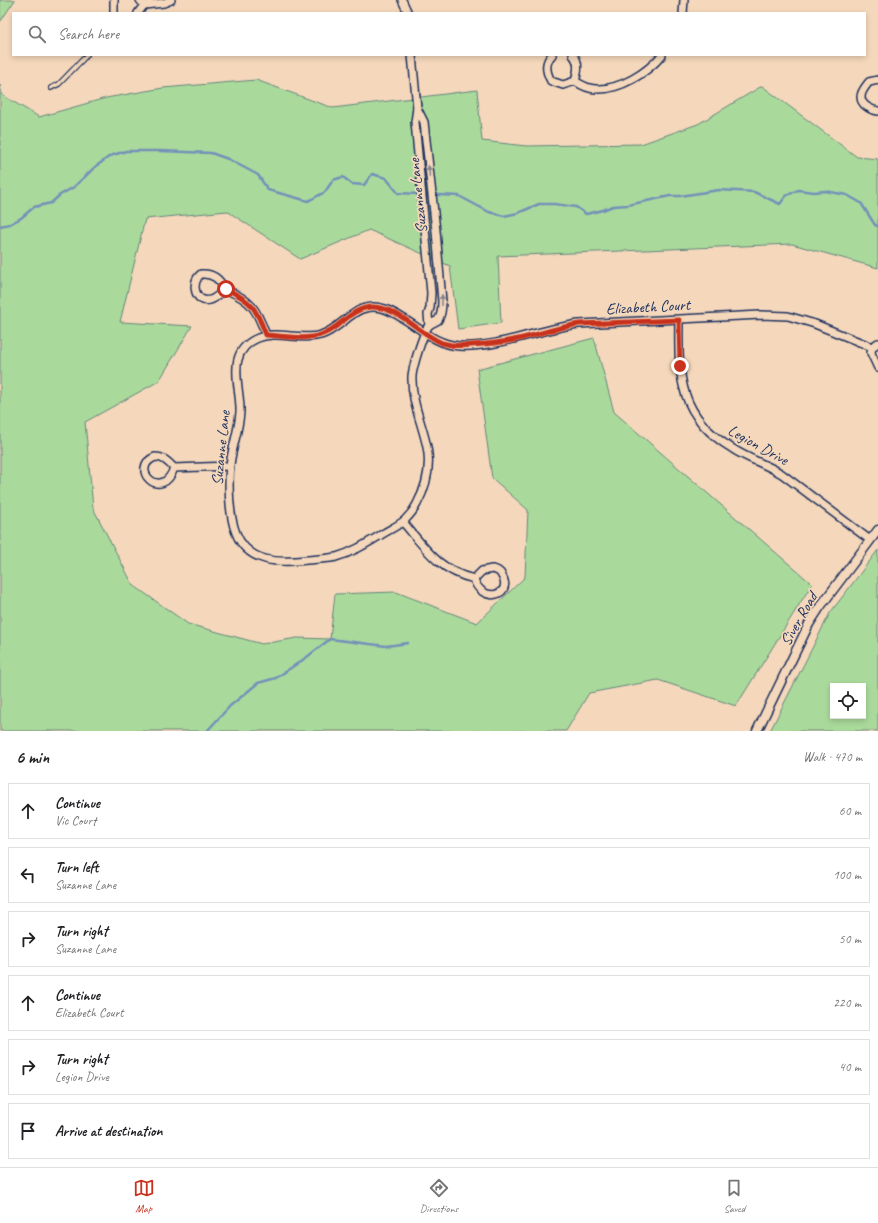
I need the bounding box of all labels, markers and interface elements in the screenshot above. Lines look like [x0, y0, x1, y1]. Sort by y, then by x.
search box [12, 12, 866, 56]
icon: search [26, 23, 48, 45]
text: Search here [58, 25, 119, 44]
street label: Suzanne Lane [404, 156, 432, 234]
one-way arrow [426, 165, 433, 177]
route start [217, 280, 235, 298]
one-way arrow [439, 293, 445, 306]
street label: Elizabeth Court [605, 295, 692, 319]
route end [671, 357, 689, 375]
street label: Suzanne Lane [207, 408, 235, 486]
street label: Legion Drive [724, 420, 793, 471]
street label: Siver Road [776, 586, 824, 649]
map controls [830, 683, 866, 719]
button: locate [830, 683, 866, 719]
text: 6 min [16, 747, 49, 768]
text: Walk · 470 m [803, 749, 862, 765]
text: Continue [55, 794, 100, 813]
icon: ahead [17, 800, 39, 822]
text: 60 m [839, 803, 861, 819]
text: Vic Court [55, 813, 96, 829]
text: Turn left [55, 858, 98, 877]
icon: left [17, 864, 39, 886]
text: 100 m [833, 867, 861, 883]
text: Suzanne Lane [55, 877, 116, 893]
text: Turn right [55, 922, 108, 941]
icon: right [17, 928, 39, 950]
text: 50 m [839, 931, 861, 947]
text: Suzanne Lane [55, 941, 116, 957]
text: Continue [55, 986, 100, 1005]
icon: ahead [17, 992, 39, 1014]
text: 220 m [833, 995, 861, 1011]
text: Elizabeth Court [55, 1005, 124, 1021]
text: Turn right [55, 1050, 108, 1069]
icon: right [17, 1056, 39, 1078]
text: 40 m [839, 1059, 861, 1075]
text: Legion Drive [55, 1069, 109, 1085]
icon: arrive [17, 1120, 39, 1142]
text: Arrive at destination [55, 1122, 162, 1141]
tab: Map [133, 1177, 155, 1215]
tab: Directions [420, 1177, 458, 1215]
tab: Saved [723, 1177, 745, 1215]

